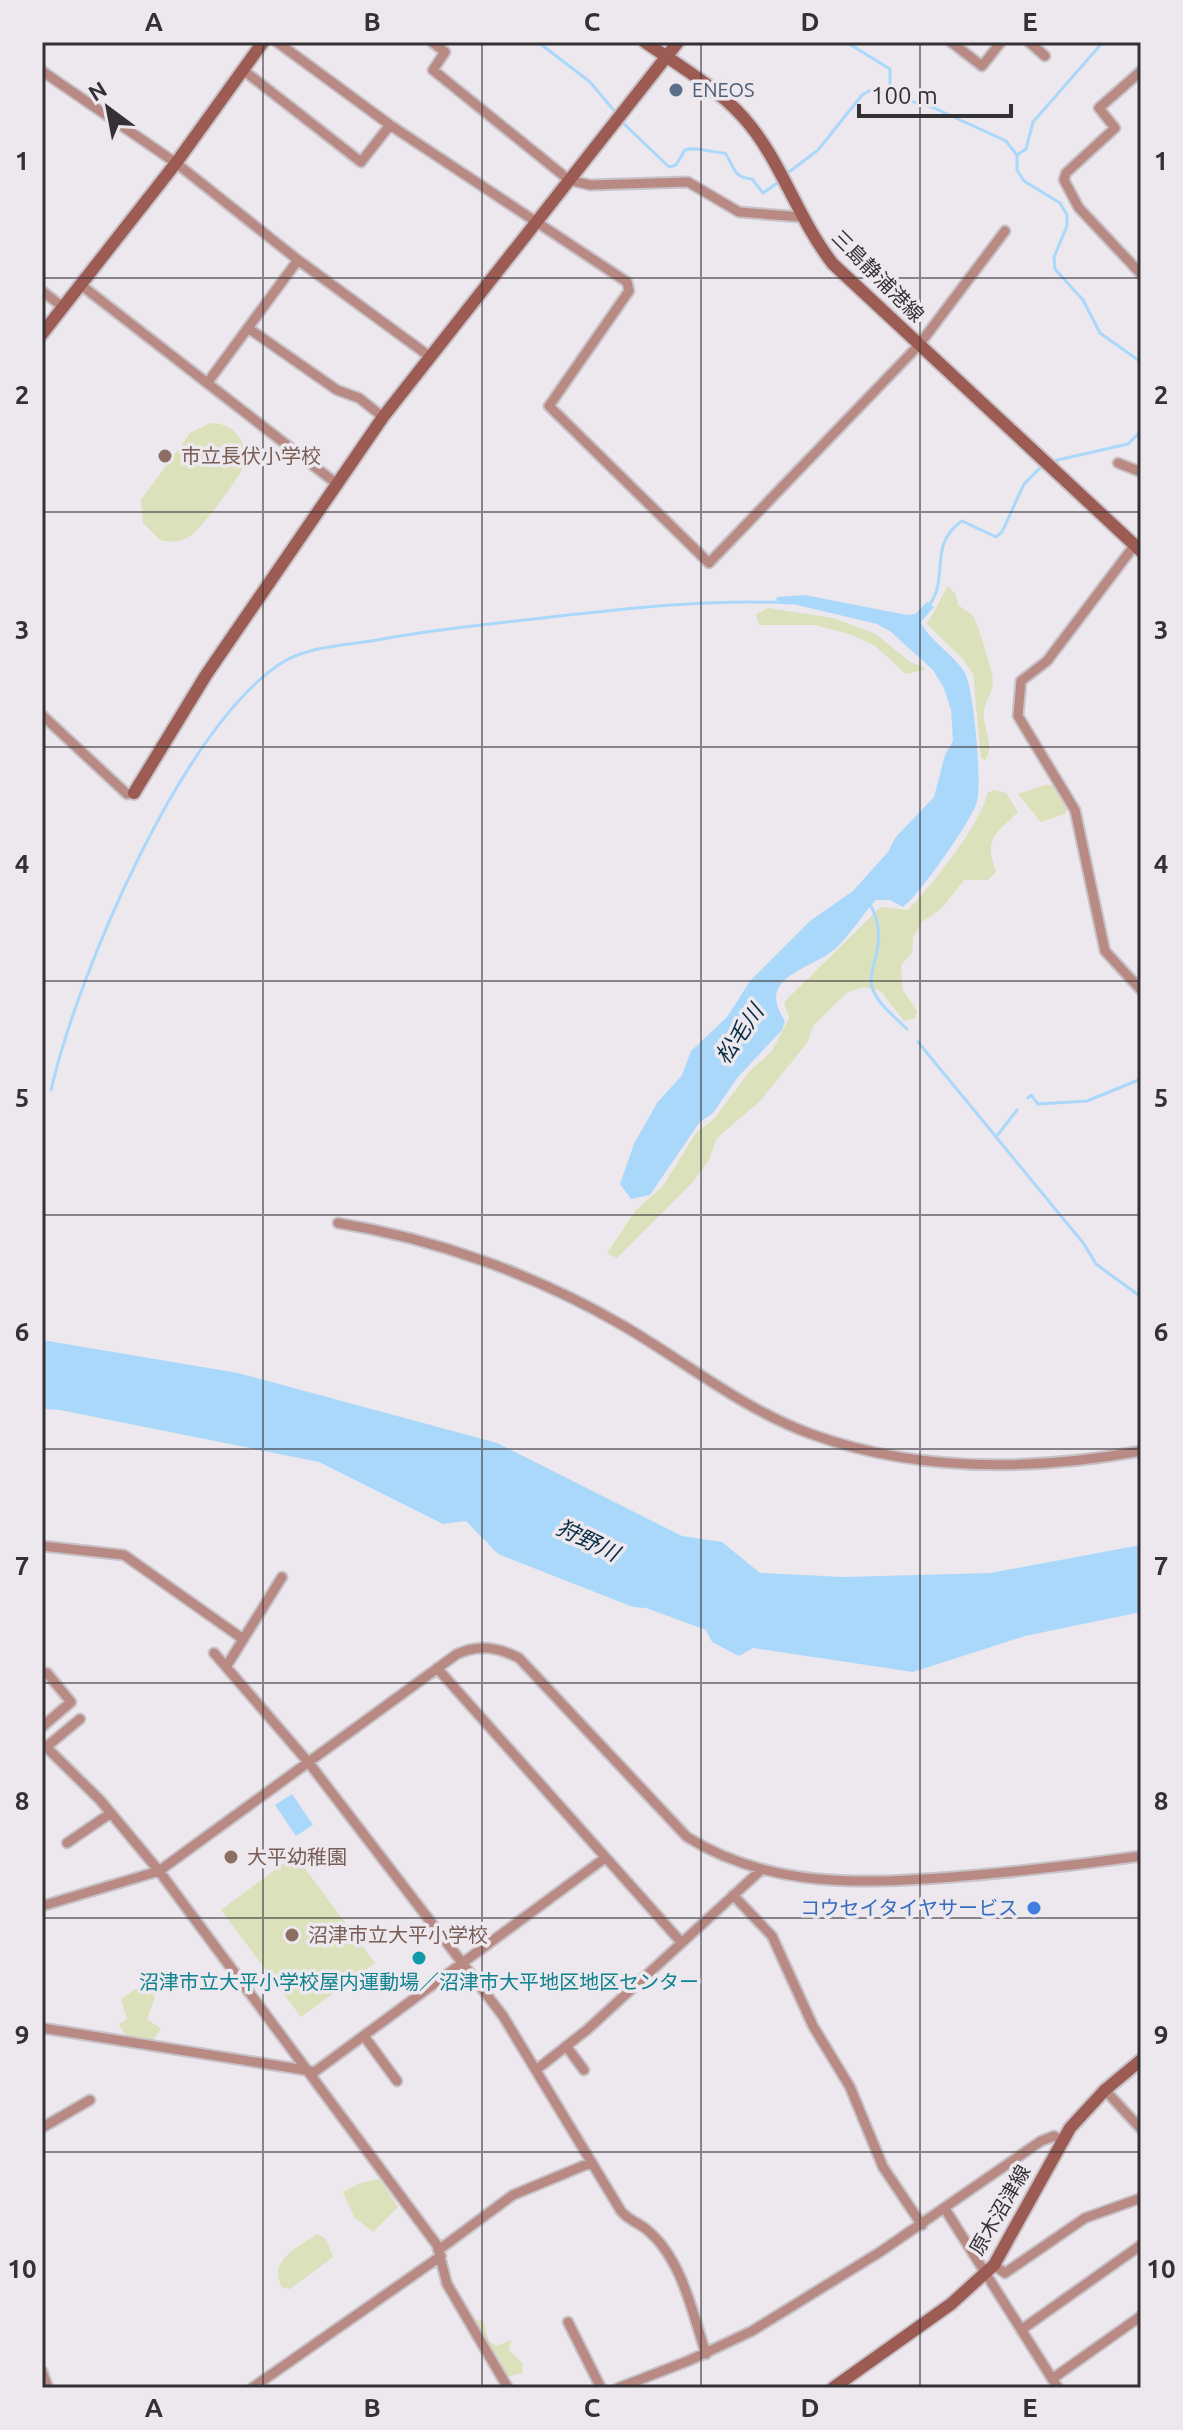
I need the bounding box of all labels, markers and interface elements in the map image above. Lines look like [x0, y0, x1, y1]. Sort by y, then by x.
text: A [145, 7, 164, 36]
text: B [363, 7, 381, 36]
text: C [584, 7, 601, 36]
text: D [801, 7, 819, 36]
text: E [1022, 7, 1038, 36]
north arrow [68, 68, 148, 148]
scale bar [859, 68, 1011, 118]
text: N [84, 76, 111, 106]
place label: ENEOS [692, 78, 754, 101]
marker: ENEOS [667, 81, 685, 99]
text: 100 m [871, 82, 938, 109]
text: 1 [15, 146, 29, 175]
text: 1 [1154, 146, 1168, 175]
street label: 三島静浦港線 [828, 225, 929, 326]
text: 2 [15, 380, 29, 409]
text: 2 [1154, 380, 1168, 409]
place label: 市立長伏小学校 [181, 444, 321, 467]
marker: 市立長伏小学校 [156, 447, 174, 465]
text: 3 [15, 615, 29, 644]
text: 3 [1154, 615, 1168, 644]
text: 4 [15, 849, 29, 878]
text: 4 [1154, 849, 1168, 878]
water label: 松毛川 [709, 998, 769, 1068]
text: 5 [15, 1083, 29, 1112]
text: 5 [1154, 1083, 1168, 1112]
text: 6 [15, 1317, 29, 1346]
text: 6 [1154, 1317, 1168, 1346]
water label: 狩野川 [553, 1514, 625, 1566]
text: 7 [15, 1551, 29, 1580]
text: 7 [1154, 1551, 1168, 1580]
text: 8 [15, 1786, 29, 1815]
text: 8 [1154, 1786, 1168, 1815]
place label: 大平幼稚園 [247, 1845, 347, 1868]
marker: 大平幼稚園 [222, 1848, 240, 1866]
place label: コウセイタイヤサービス [800, 1896, 1018, 1919]
marker: コウセイタイヤサービス [1025, 1899, 1043, 1917]
place label: 沼津市立大平小学校 [308, 1923, 488, 1946]
marker: 沼津市立大平小学校 [283, 1926, 301, 1944]
marker: 沼津市立大平小学校屋内運動場／沼津市大平地区地区センター [410, 1949, 428, 1967]
place label: 沼津市立大平小学校屋内運動場／沼津市大平地区地区センター [139, 1970, 699, 1993]
text: 9 [15, 2020, 29, 2049]
text: 9 [1154, 2020, 1168, 2049]
street label: 原木沼津線 [965, 2161, 1035, 2259]
text: 10 [7, 2254, 37, 2283]
text: 10 [1146, 2254, 1176, 2283]
text: A [145, 2393, 164, 2422]
text: B [363, 2393, 381, 2422]
text: C [584, 2393, 601, 2422]
text: D [801, 2393, 819, 2422]
text: E [1022, 2393, 1038, 2422]

